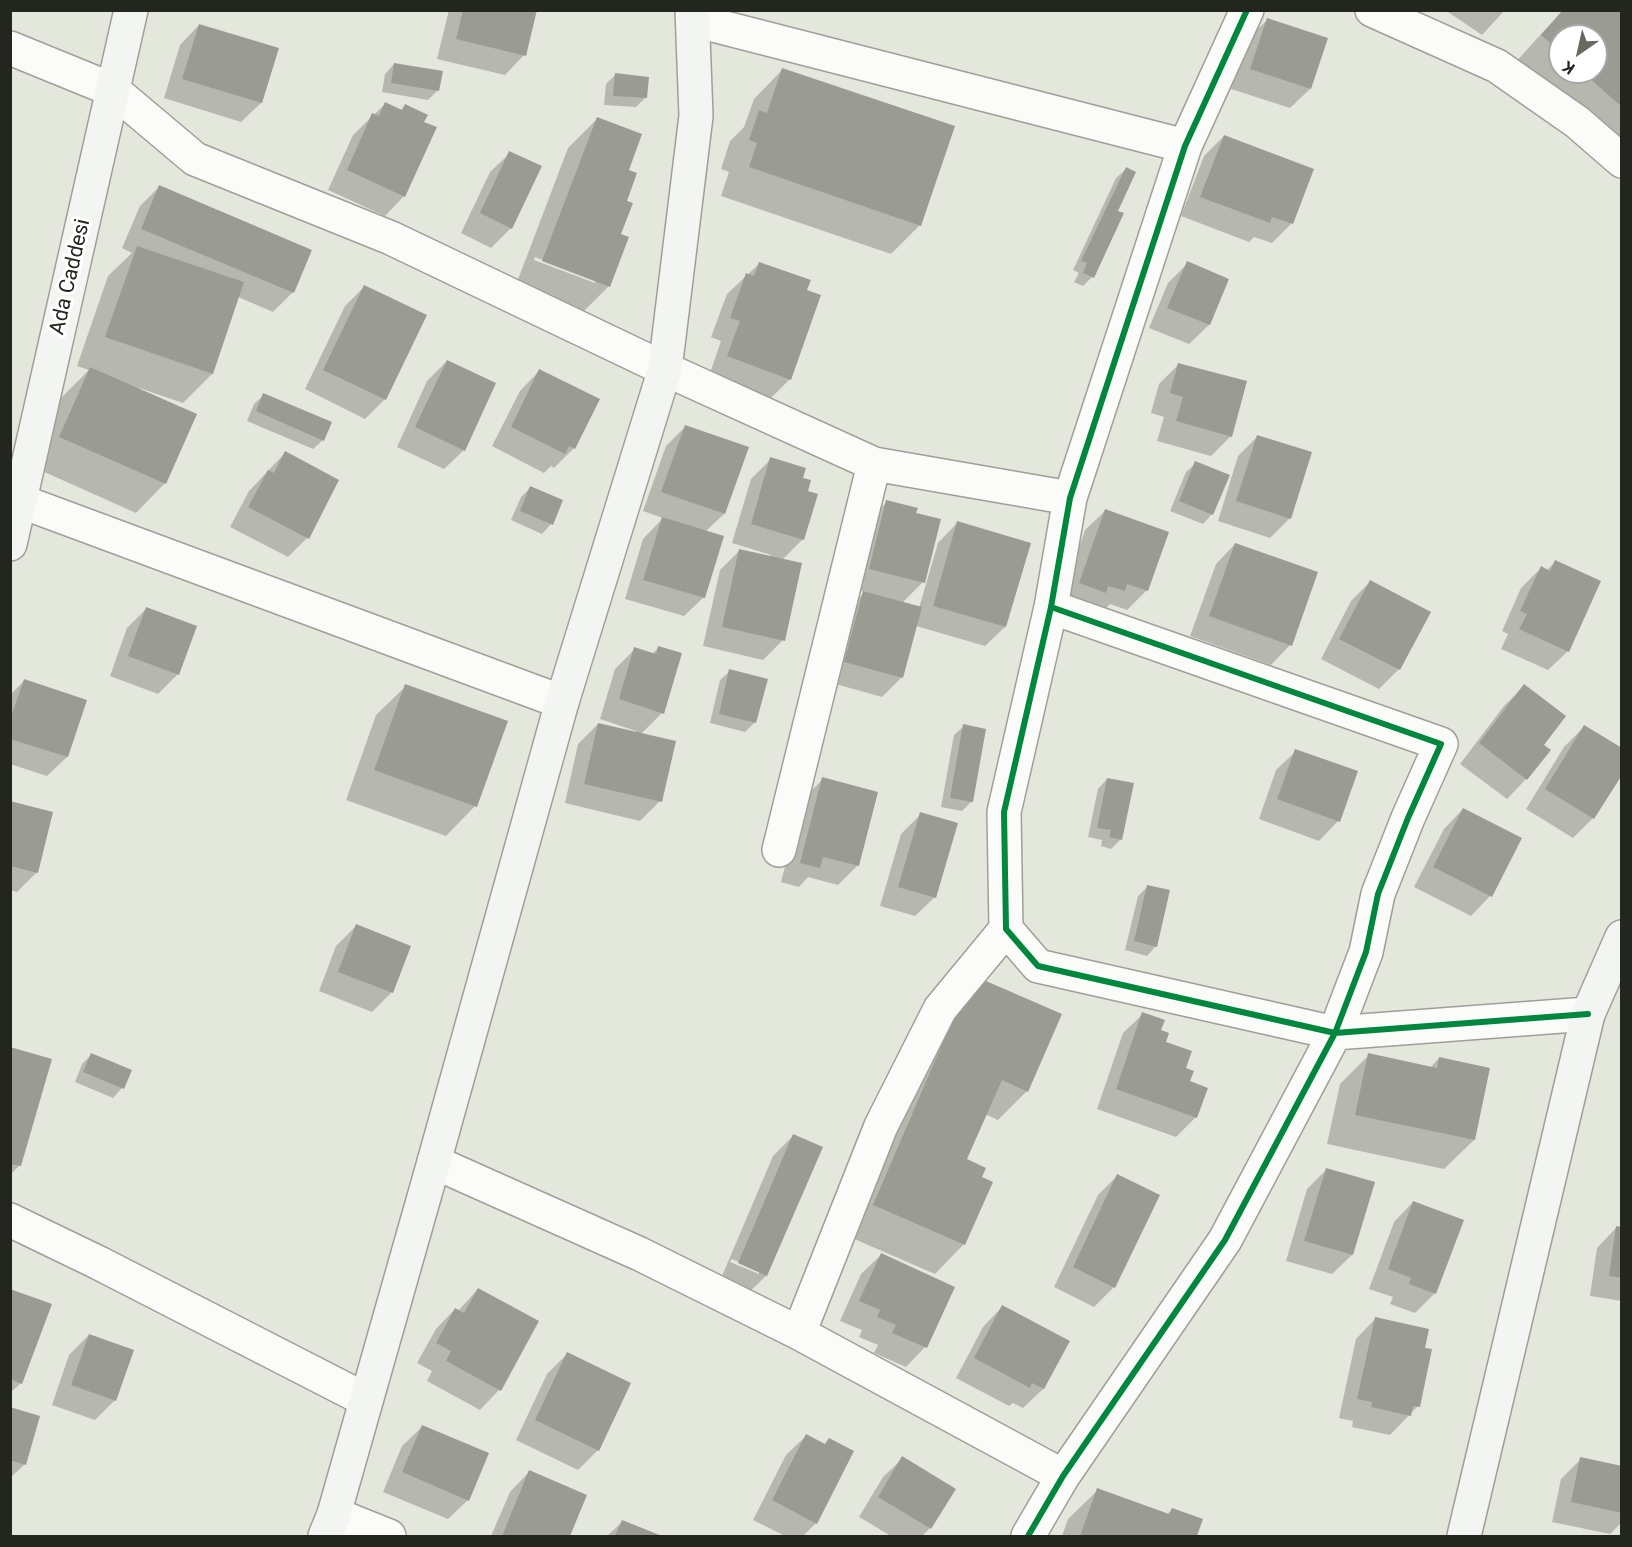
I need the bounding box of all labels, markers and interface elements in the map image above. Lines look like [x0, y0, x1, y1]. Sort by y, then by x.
north arrow [1548, 24, 1608, 84]
text: K [1559, 57, 1578, 78]
street label: Ada Caddesi [45, 217, 97, 337]

